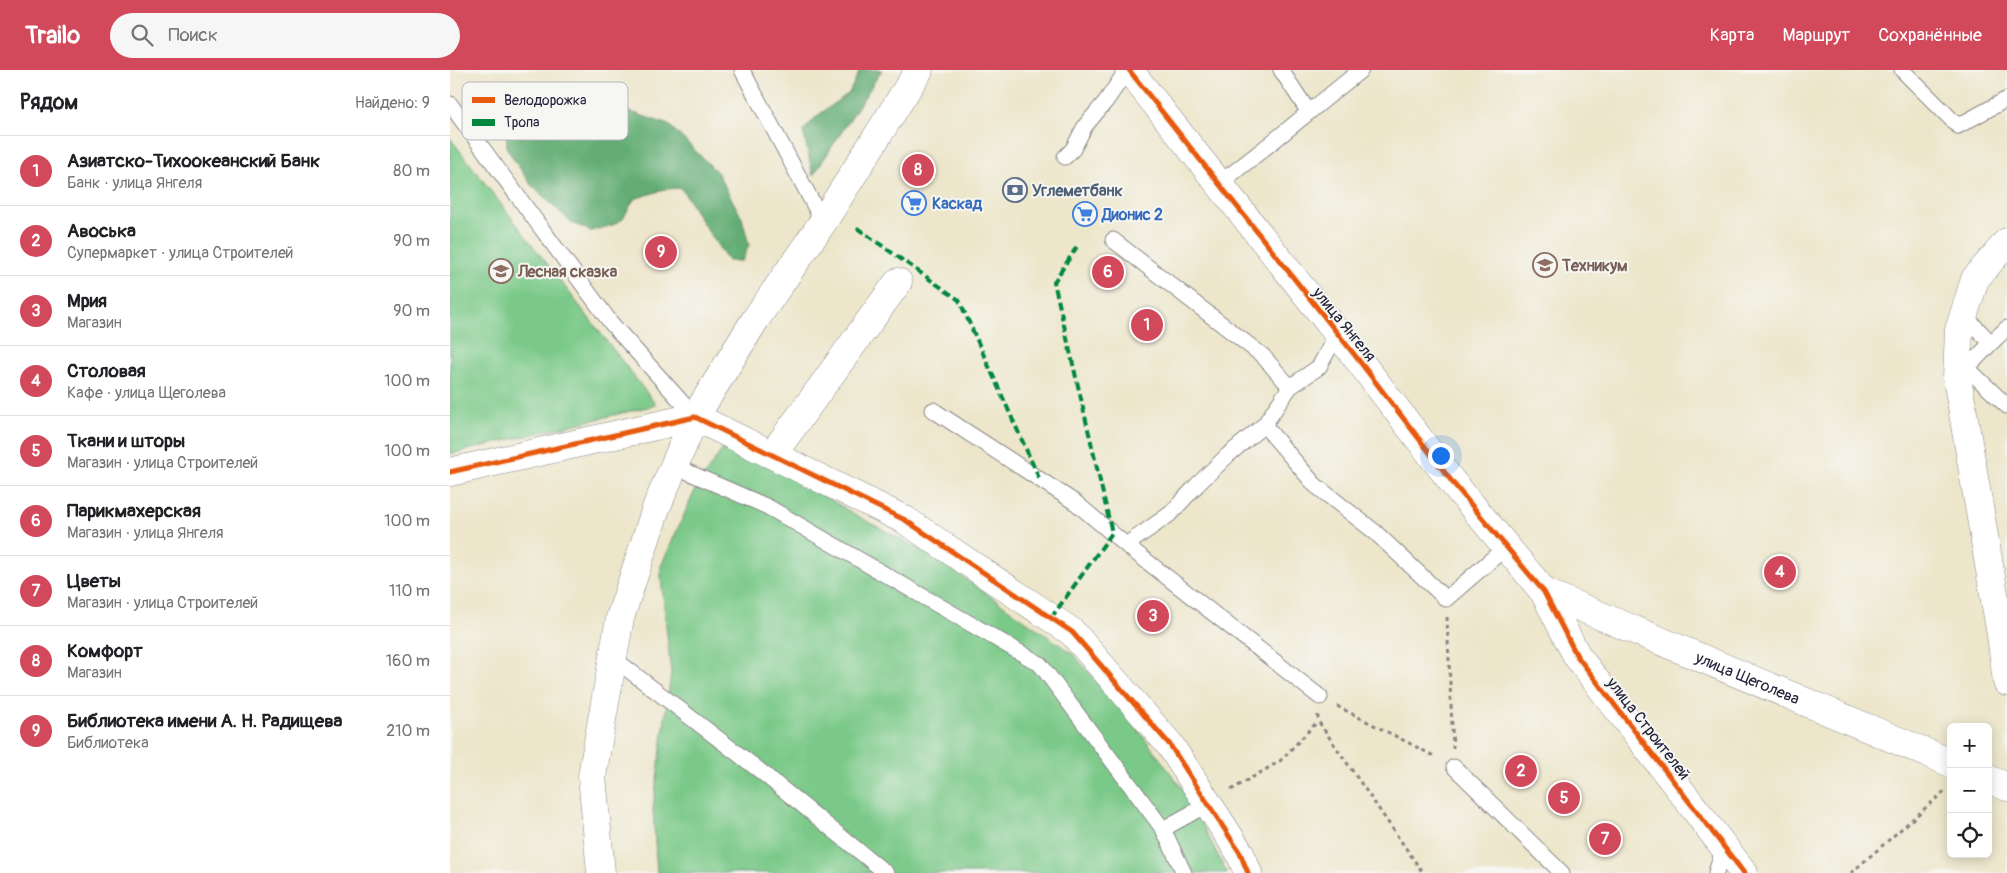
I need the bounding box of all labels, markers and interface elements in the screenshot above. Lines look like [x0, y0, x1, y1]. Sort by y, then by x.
search box [110, 13, 460, 58]
text: Trailo [25, 21, 80, 50]
icon: search [128, 21, 156, 49]
text: Поиск [168, 23, 218, 47]
text: Карта [1710, 24, 1754, 47]
text: Маршрут [1782, 24, 1850, 47]
text: Сохранённые [1878, 24, 1982, 47]
legend [462, 82, 628, 140]
text: Рядом [20, 89, 78, 116]
text: Велодорожка [504, 92, 586, 109]
text: Найдено: 9 [355, 93, 430, 113]
text: Тропа [504, 114, 540, 131]
text: Азиатско-Тихоокеанский Банк [67, 149, 320, 173]
pin: 8 [902, 151, 934, 189]
text: 1 [33, 161, 39, 181]
text: 80 m [393, 161, 430, 181]
text: Банк · улица Янгеля [67, 173, 202, 193]
bank icon: Углеметбанк [1002, 177, 1028, 203]
place label: Углеметбанк [1032, 181, 1123, 201]
supermarket icon: Каскад [901, 190, 927, 216]
place label: Каскад [932, 194, 982, 214]
supermarket icon: Дионис 2 [1072, 201, 1098, 227]
place label: Дионис 2 [1101, 205, 1163, 225]
text: Авоська [67, 219, 136, 243]
text: 2 [32, 231, 40, 251]
text: 90 m [393, 231, 430, 251]
pin: 9 [645, 233, 677, 271]
text: Супермаркет · улица Строителей [67, 243, 293, 263]
school or university icon: Техникум [1532, 252, 1558, 278]
pin: 6 [1092, 253, 1124, 291]
place label: Техникум [1561, 256, 1628, 276]
school or university icon: Лесная сказка [488, 258, 514, 284]
place label: Лесная сказка [517, 262, 618, 282]
street label: улица Янгеля [1308, 283, 1380, 366]
text: Мрия [67, 289, 107, 313]
text: 3 [32, 301, 40, 321]
text: 90 m [393, 301, 430, 321]
pin: 1 [1131, 306, 1163, 344]
text: Магазин [67, 313, 122, 333]
text: Столовая [67, 359, 146, 383]
text: 4 [31, 371, 41, 391]
text: 100 m [384, 371, 430, 391]
text: Кафе · улица Щеголева [67, 383, 226, 403]
text: Ткани и шторы [67, 429, 185, 453]
text: 5 [32, 441, 40, 461]
text: 100 m [384, 441, 430, 461]
your location [1428, 443, 1454, 469]
text: Магазин · улица Строителей [67, 453, 258, 473]
text: Парикмахерская [67, 499, 201, 523]
text: 6 [31, 511, 41, 531]
text: 100 m [384, 511, 430, 531]
text: Магазин · улица Янгеля [67, 523, 224, 543]
pin: 4 [1764, 553, 1796, 591]
text: Цветы [67, 569, 121, 593]
text: 7 [32, 581, 40, 601]
text: 110 m [389, 581, 430, 601]
text: Магазин · улица Строителей [67, 593, 258, 613]
pin: 3 [1137, 597, 1169, 635]
text: Комфорт [67, 639, 143, 663]
street label: улица Щеголева [1691, 647, 1803, 709]
text: 8 [32, 651, 40, 671]
text: 160 m [386, 651, 430, 671]
text: Магазин [67, 663, 122, 683]
street label: улица Строителей [1601, 673, 1694, 784]
text: Библиотека имени А. Н. Радищева [67, 709, 342, 733]
text: 9 [32, 721, 40, 741]
text: 210 m [386, 721, 430, 741]
map controls [1947, 723, 1992, 858]
button: + [1947, 723, 1992, 768]
text: Библиотека [67, 733, 149, 753]
pin: 2 [1505, 752, 1537, 790]
button: − [1947, 768, 1992, 813]
pin: 5 [1548, 779, 1580, 817]
button: locate [1947, 813, 1992, 858]
pin: 7 [1589, 820, 1621, 858]

